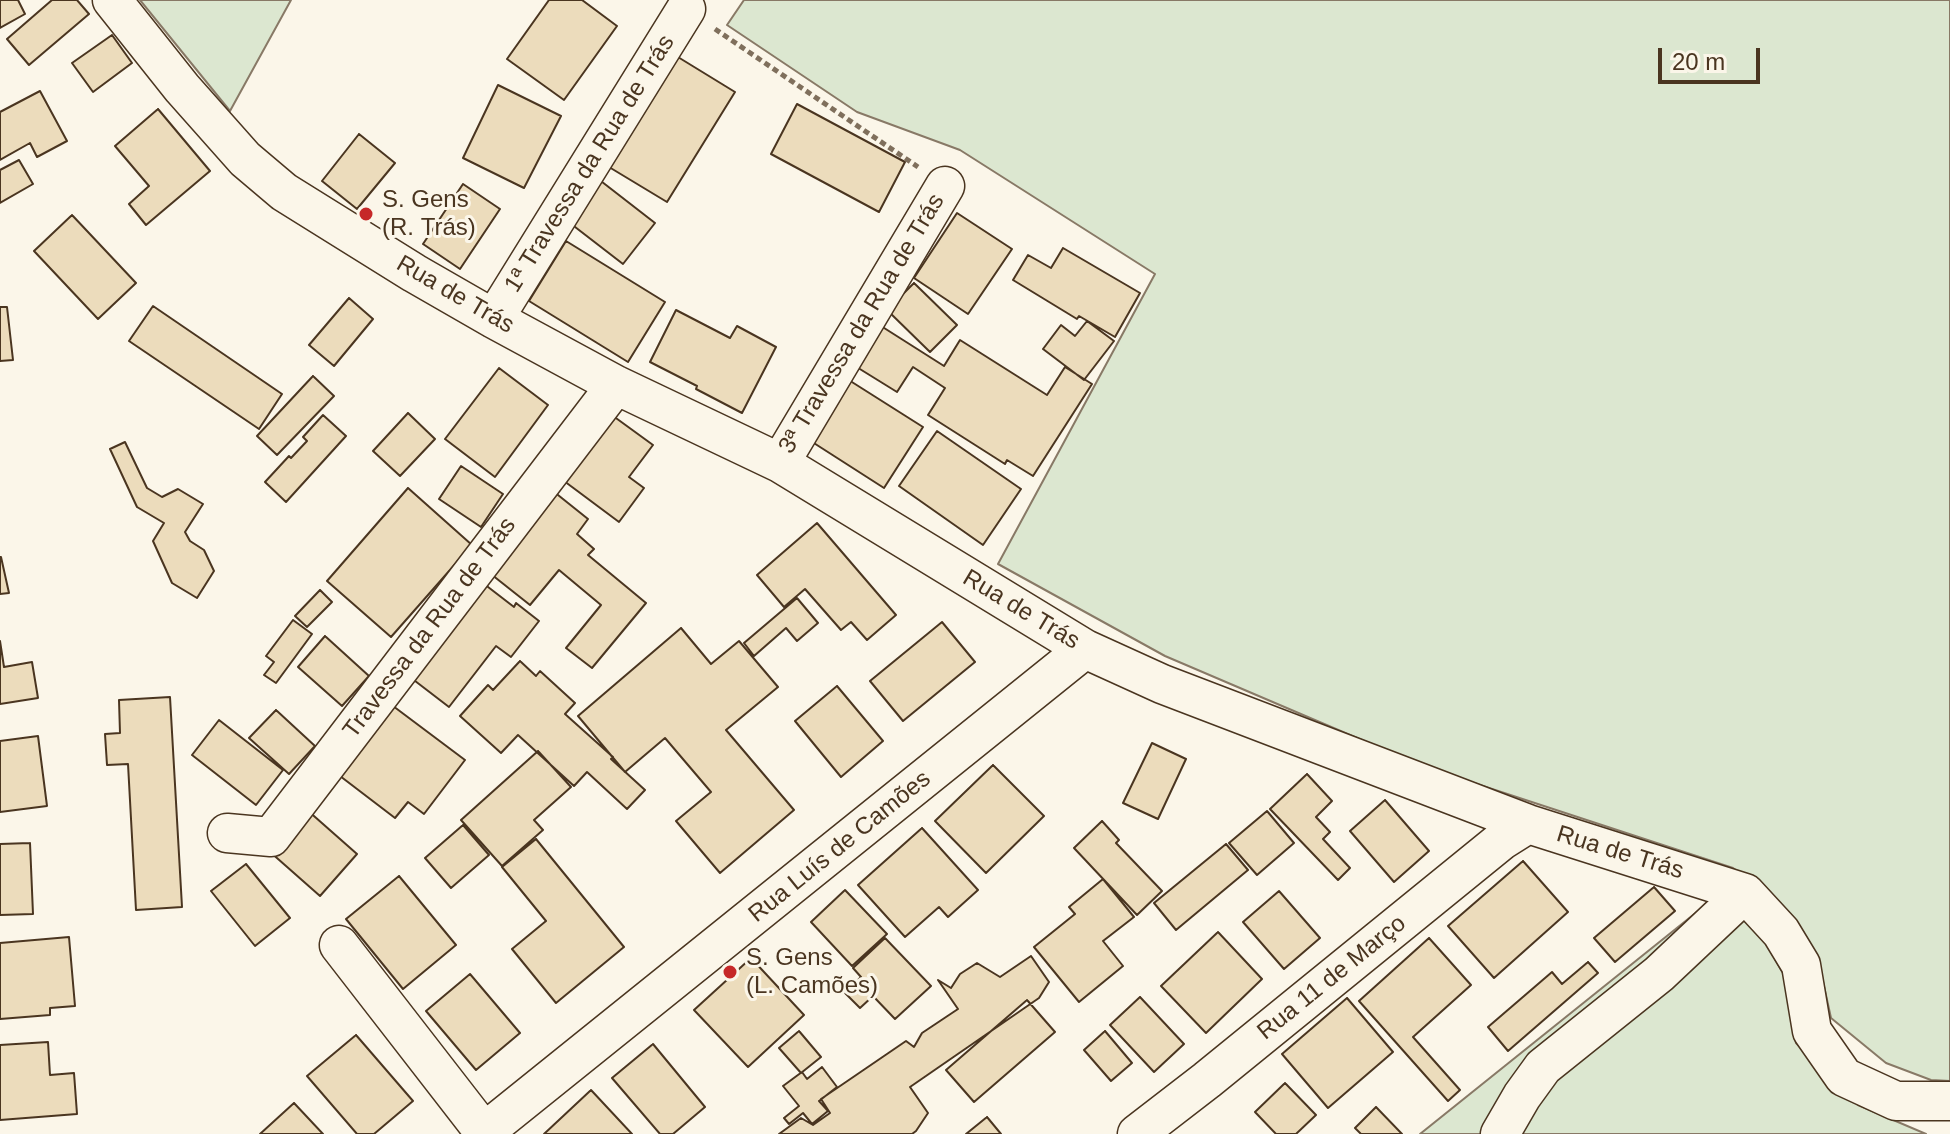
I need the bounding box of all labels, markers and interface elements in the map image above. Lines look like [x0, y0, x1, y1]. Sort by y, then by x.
street label: 1ª Travessa da Rua de Trás [499, 30, 681, 298]
scale bar [1662, 32, 1764, 82]
text: 20 m [1672, 48, 1725, 75]
place label: S. Gens (R. Trás) [382, 186, 476, 242]
street label: 3ª Travessa da Rua de Trás [773, 189, 951, 459]
marker: S. Gens (R. Trás) [357, 205, 375, 223]
street label: Rua de Trás [391, 250, 519, 340]
street label: Travessa da Rua de Trás [338, 512, 522, 744]
street label: Rua de Trás [957, 564, 1085, 656]
street label: Rua Luís de Camões [743, 765, 937, 929]
street label: Rua de Trás [1553, 820, 1687, 886]
street label: Rua 11 de Março [1252, 909, 1412, 1047]
place label: S. Gens (L. Camões) [746, 944, 878, 1000]
marker: S. Gens (L. Camões) [721, 963, 739, 981]

